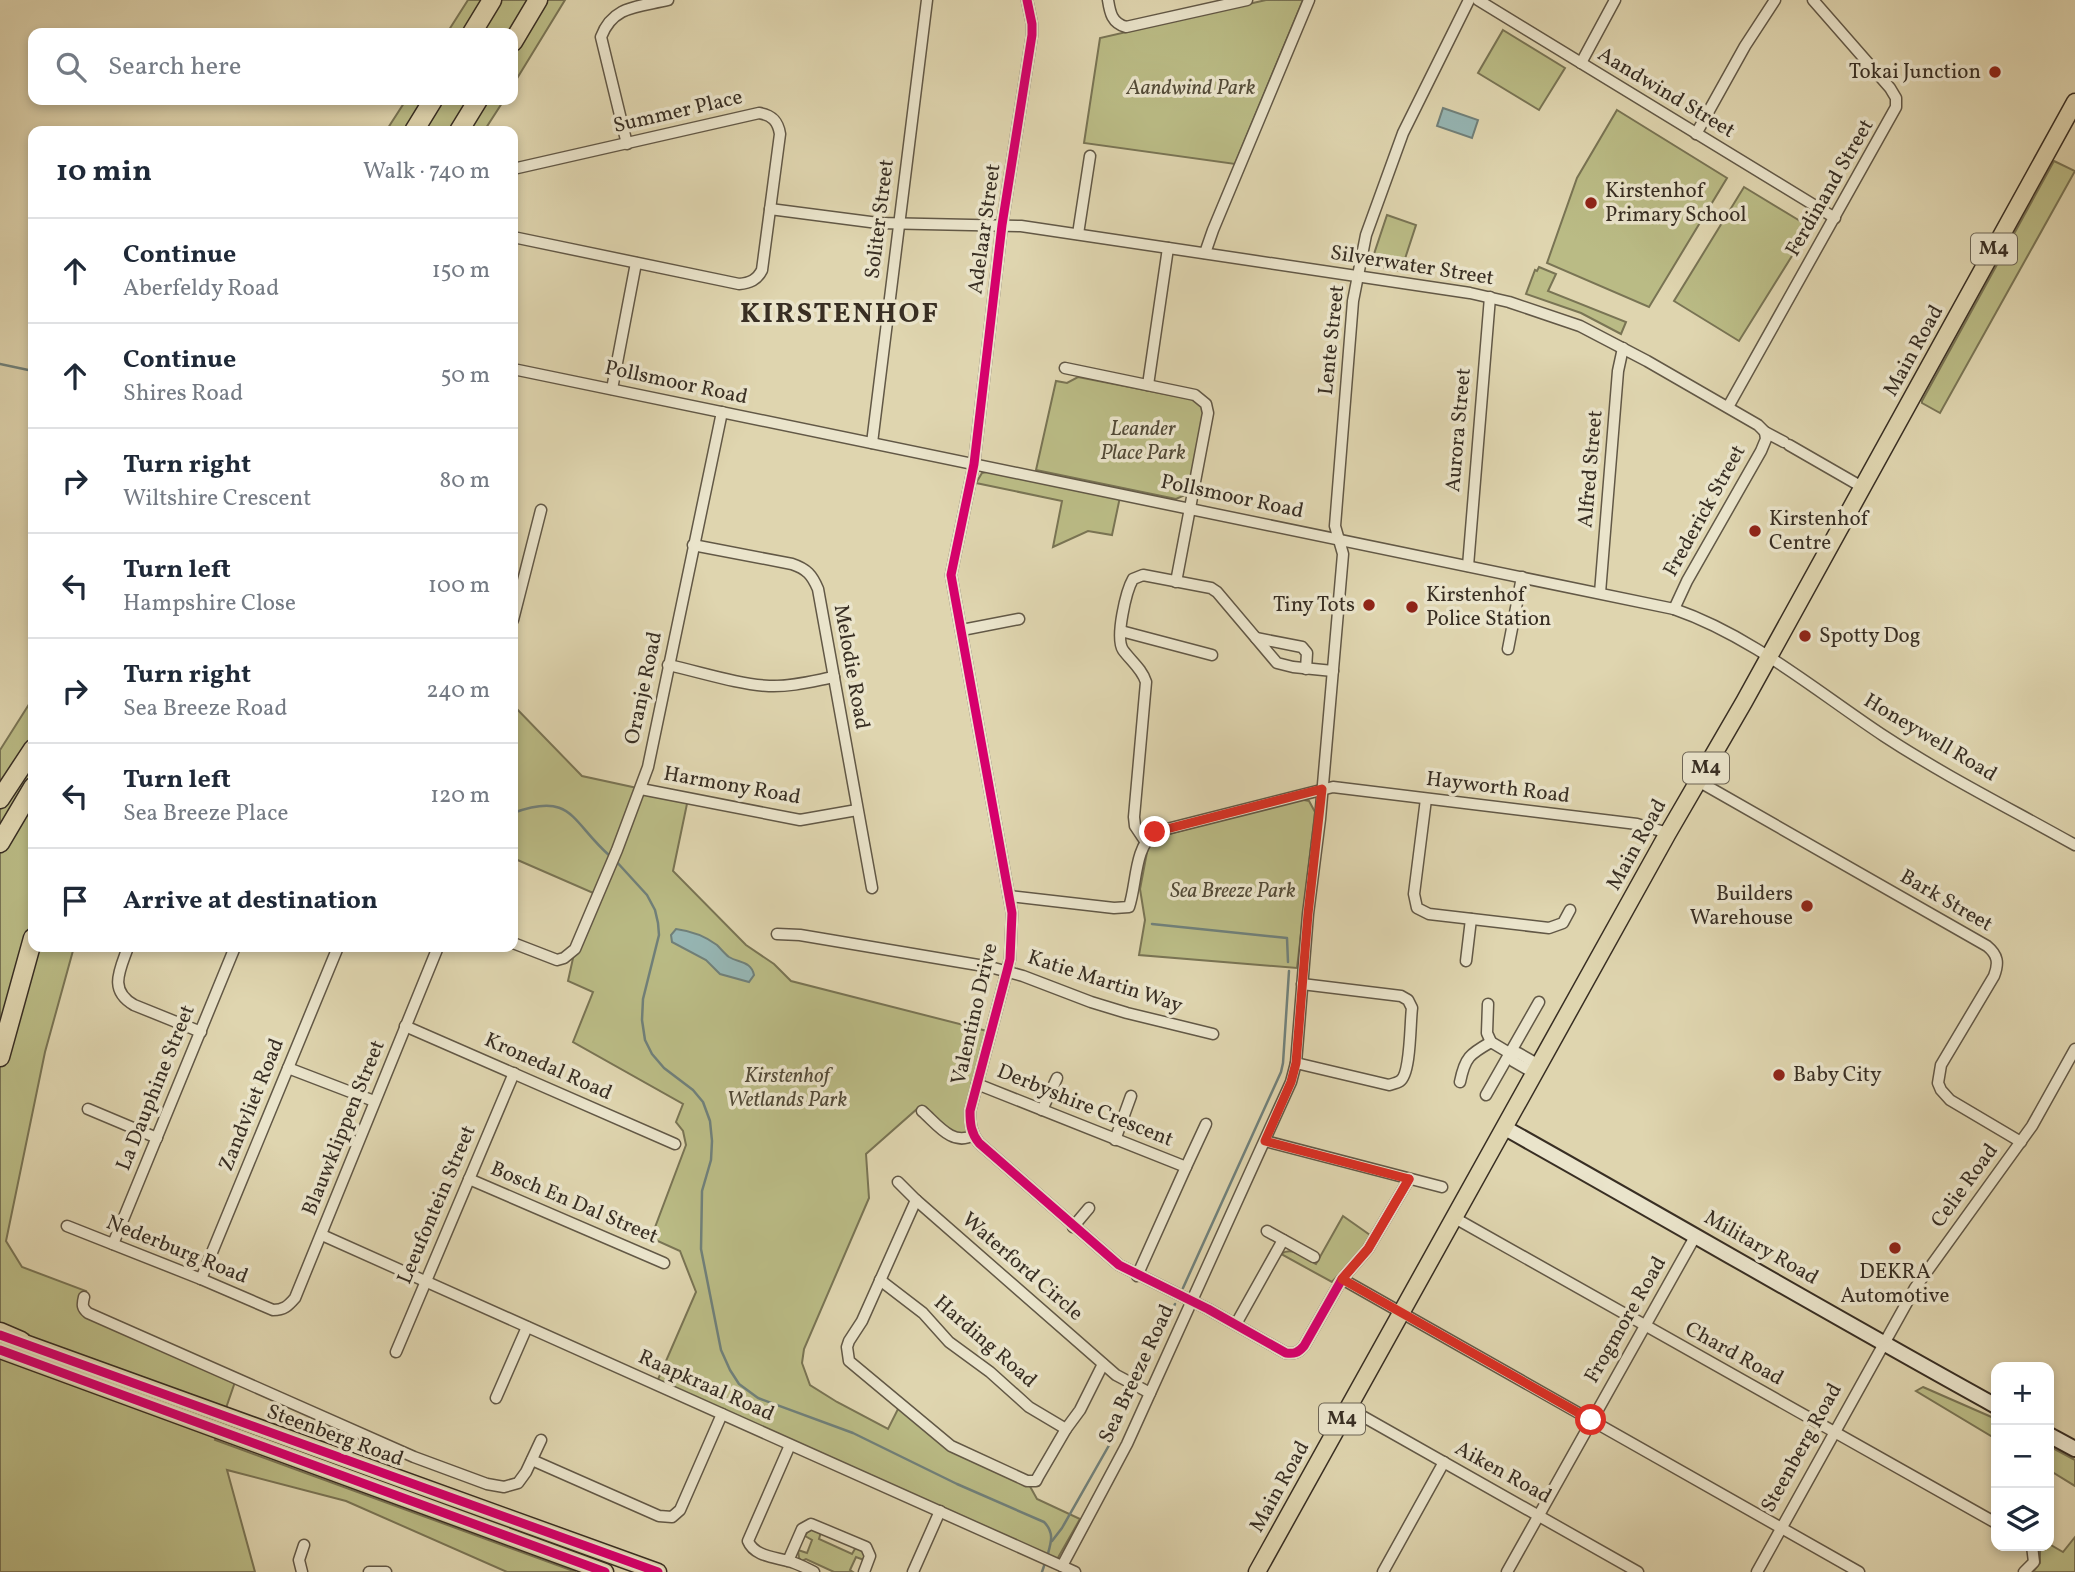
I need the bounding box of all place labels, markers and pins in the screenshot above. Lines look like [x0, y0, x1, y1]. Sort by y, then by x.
place label: Tokai Junction [1849, 58, 1981, 87]
marker: Tokai Junction [1987, 64, 2003, 80]
place label: Kirstenhof Primary School [1605, 177, 1746, 230]
marker: Kirstenhof Primary School [1583, 195, 1599, 211]
place label: Kirstenhof Centre [1769, 505, 1870, 558]
marker: Kirstenhof Centre [1747, 523, 1763, 539]
place label: Kirstenhof Police Station [1426, 581, 1551, 634]
place label: Tiny Tots [1273, 591, 1355, 620]
marker: Tiny Tots [1361, 597, 1377, 613]
marker: Kirstenhof Police Station [1404, 599, 1420, 615]
place label: Spotty Dog [1819, 622, 1921, 651]
marker: Spotty Dog [1797, 628, 1813, 644]
place label: Builders Warehouse [1690, 880, 1793, 933]
marker: Builders Warehouse [1799, 898, 1815, 914]
place label: Baby City [1793, 1061, 1882, 1090]
marker: Baby City [1771, 1067, 1787, 1083]
marker: DEKRA Automotive [1887, 1240, 1903, 1256]
place label: DEKRA Automotive [1841, 1258, 1949, 1311]

